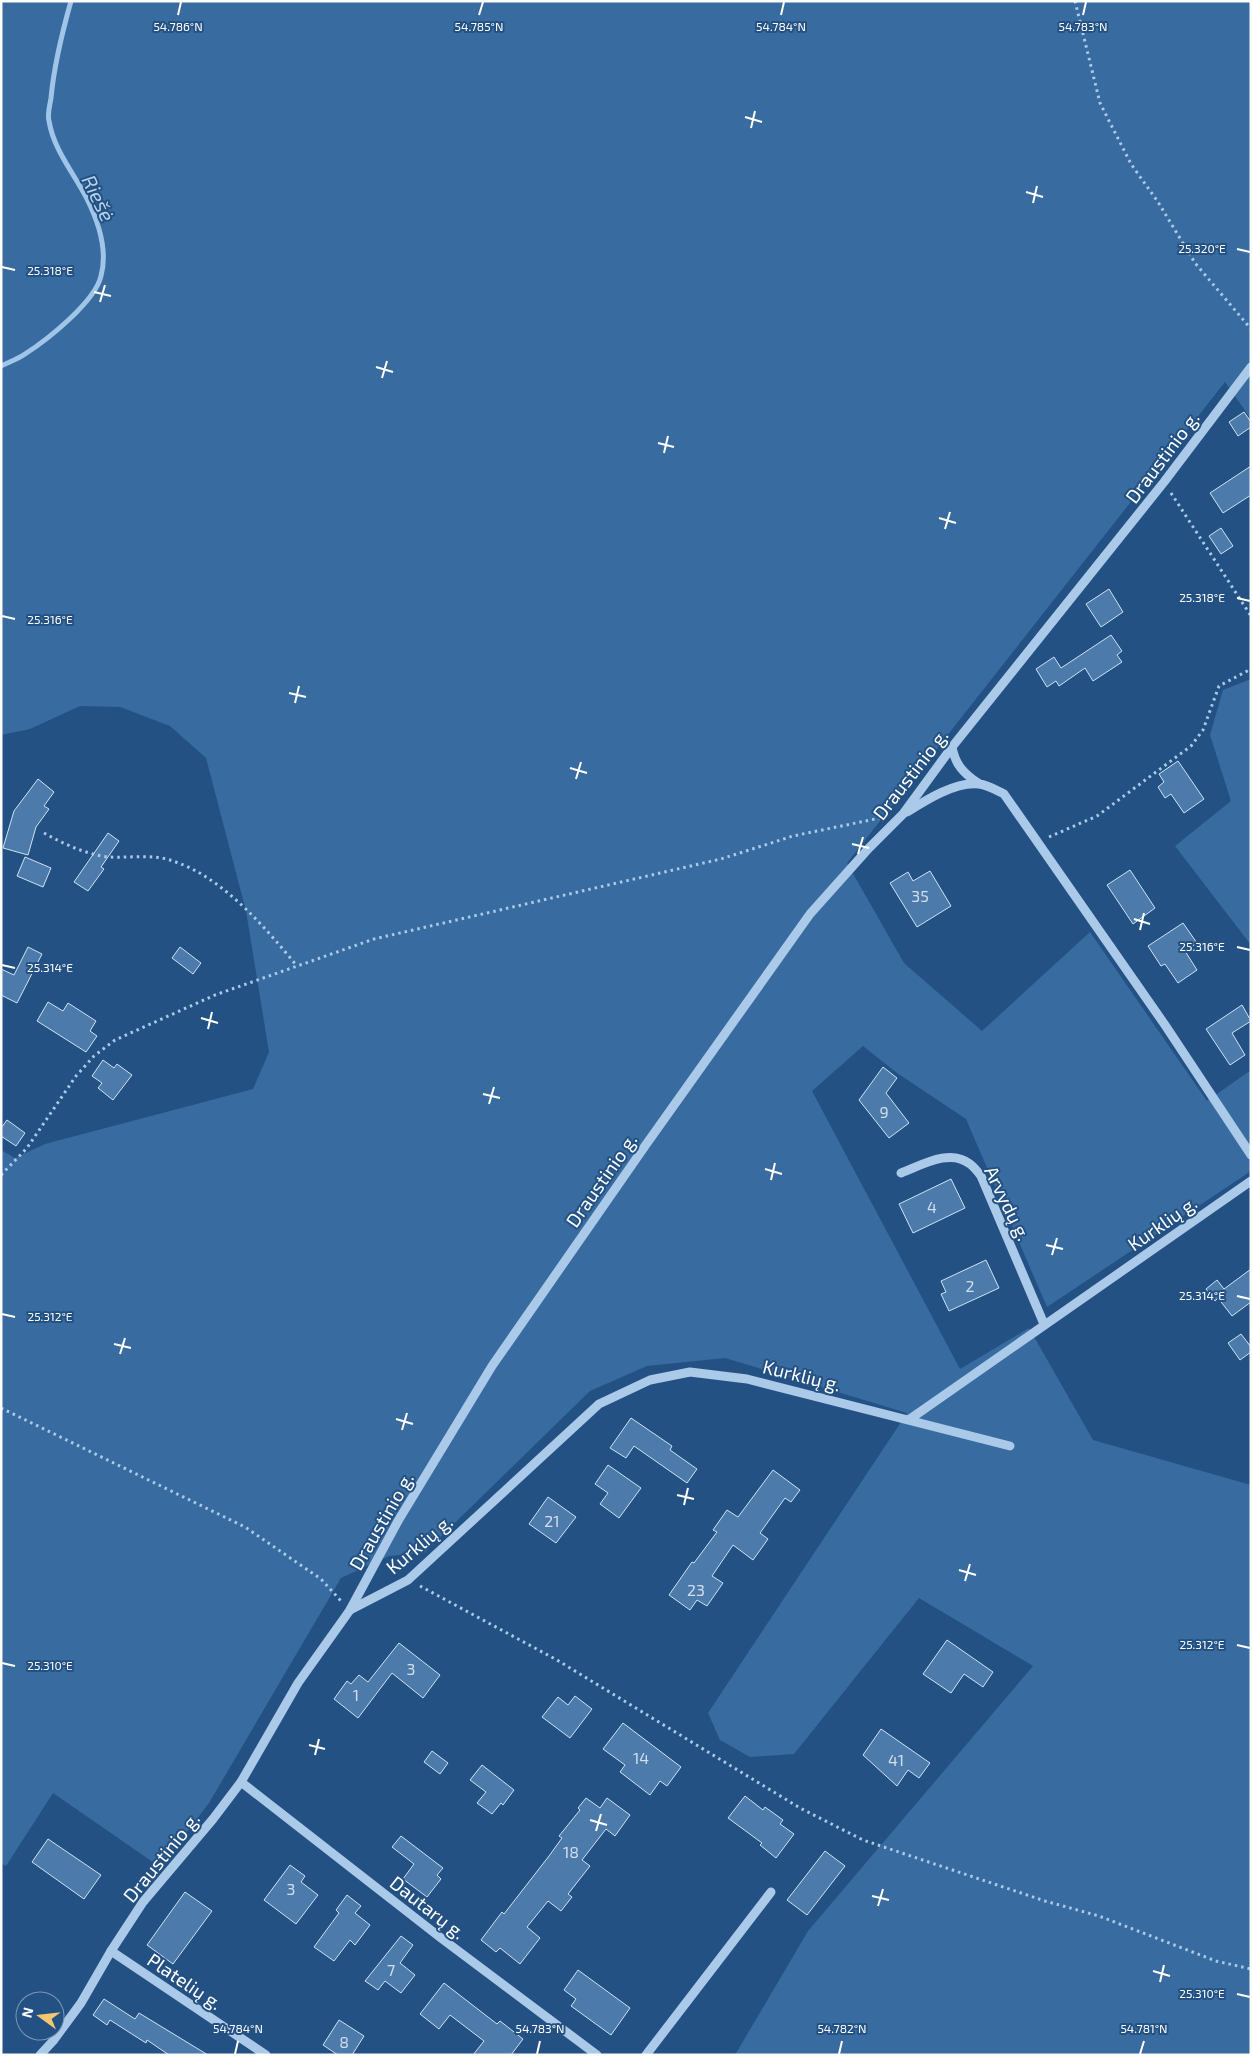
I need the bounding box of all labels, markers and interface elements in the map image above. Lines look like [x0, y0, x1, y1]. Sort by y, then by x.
text: 54.786°N [153, 19, 203, 33]
text: 54.785°N [455, 19, 503, 33]
text: 54.784°N [756, 19, 806, 33]
text: 54.783°N [1058, 19, 1108, 33]
water label: Riešė [77, 171, 121, 225]
text: 25.320°E [1178, 241, 1226, 255]
text: 25.318°E [27, 263, 73, 277]
street label: Draustinio g. [1120, 407, 1204, 507]
text: 25.318°E [1179, 590, 1225, 604]
text: 25.316°E [27, 612, 73, 626]
street label: Draustinio g. [867, 724, 953, 824]
house number: 35 [911, 886, 929, 905]
text: 25.316°E [1179, 939, 1225, 953]
text: 25.314°E [27, 960, 73, 974]
house number: 9 [879, 1102, 889, 1121]
street label: Draustinio g. [560, 1129, 642, 1231]
street label: Arvydų g. [980, 1162, 1036, 1244]
street label: Kurklių g. [1123, 1191, 1201, 1255]
house number: 4 [927, 1197, 937, 1216]
house number: 2 [966, 1276, 975, 1295]
text: 25.314°E [1179, 1288, 1225, 1302]
text: 25.312°E [27, 1309, 73, 1323]
street label: Kurklių g. [761, 1354, 843, 1396]
street label: Draustinio g. [344, 1468, 418, 1574]
street label: Kurklių g. [381, 1510, 457, 1578]
house number: 21 [544, 1511, 560, 1530]
house number: 23 [687, 1580, 705, 1599]
text: 25.312°E [1179, 1637, 1225, 1651]
text: 25.310°E [27, 1658, 73, 1672]
house number: 3 [407, 1659, 415, 1678]
house number: 1 [353, 1685, 359, 1704]
house number: 14 [633, 1748, 649, 1767]
house number: 41 [888, 1750, 904, 1769]
street label: Draustinio g. [118, 1807, 204, 1907]
house number: 18 [563, 1842, 579, 1861]
street label: Dautarų g. [386, 1870, 470, 1944]
house number: 3 [287, 1879, 295, 1898]
street label: Platelių g. [143, 1948, 227, 2014]
house number: 7 [387, 1960, 395, 1979]
text: 25.310°E [1179, 1986, 1225, 2000]
north arrow [15, 1991, 65, 2041]
text: N [17, 2005, 36, 2020]
text: 54.784°N [213, 2021, 263, 2035]
text: 54.783°N [515, 2021, 565, 2035]
text: 54.782°N [817, 2021, 867, 2035]
text: 54.781°N [1120, 2021, 1168, 2035]
house number: 8 [339, 2032, 349, 2051]

